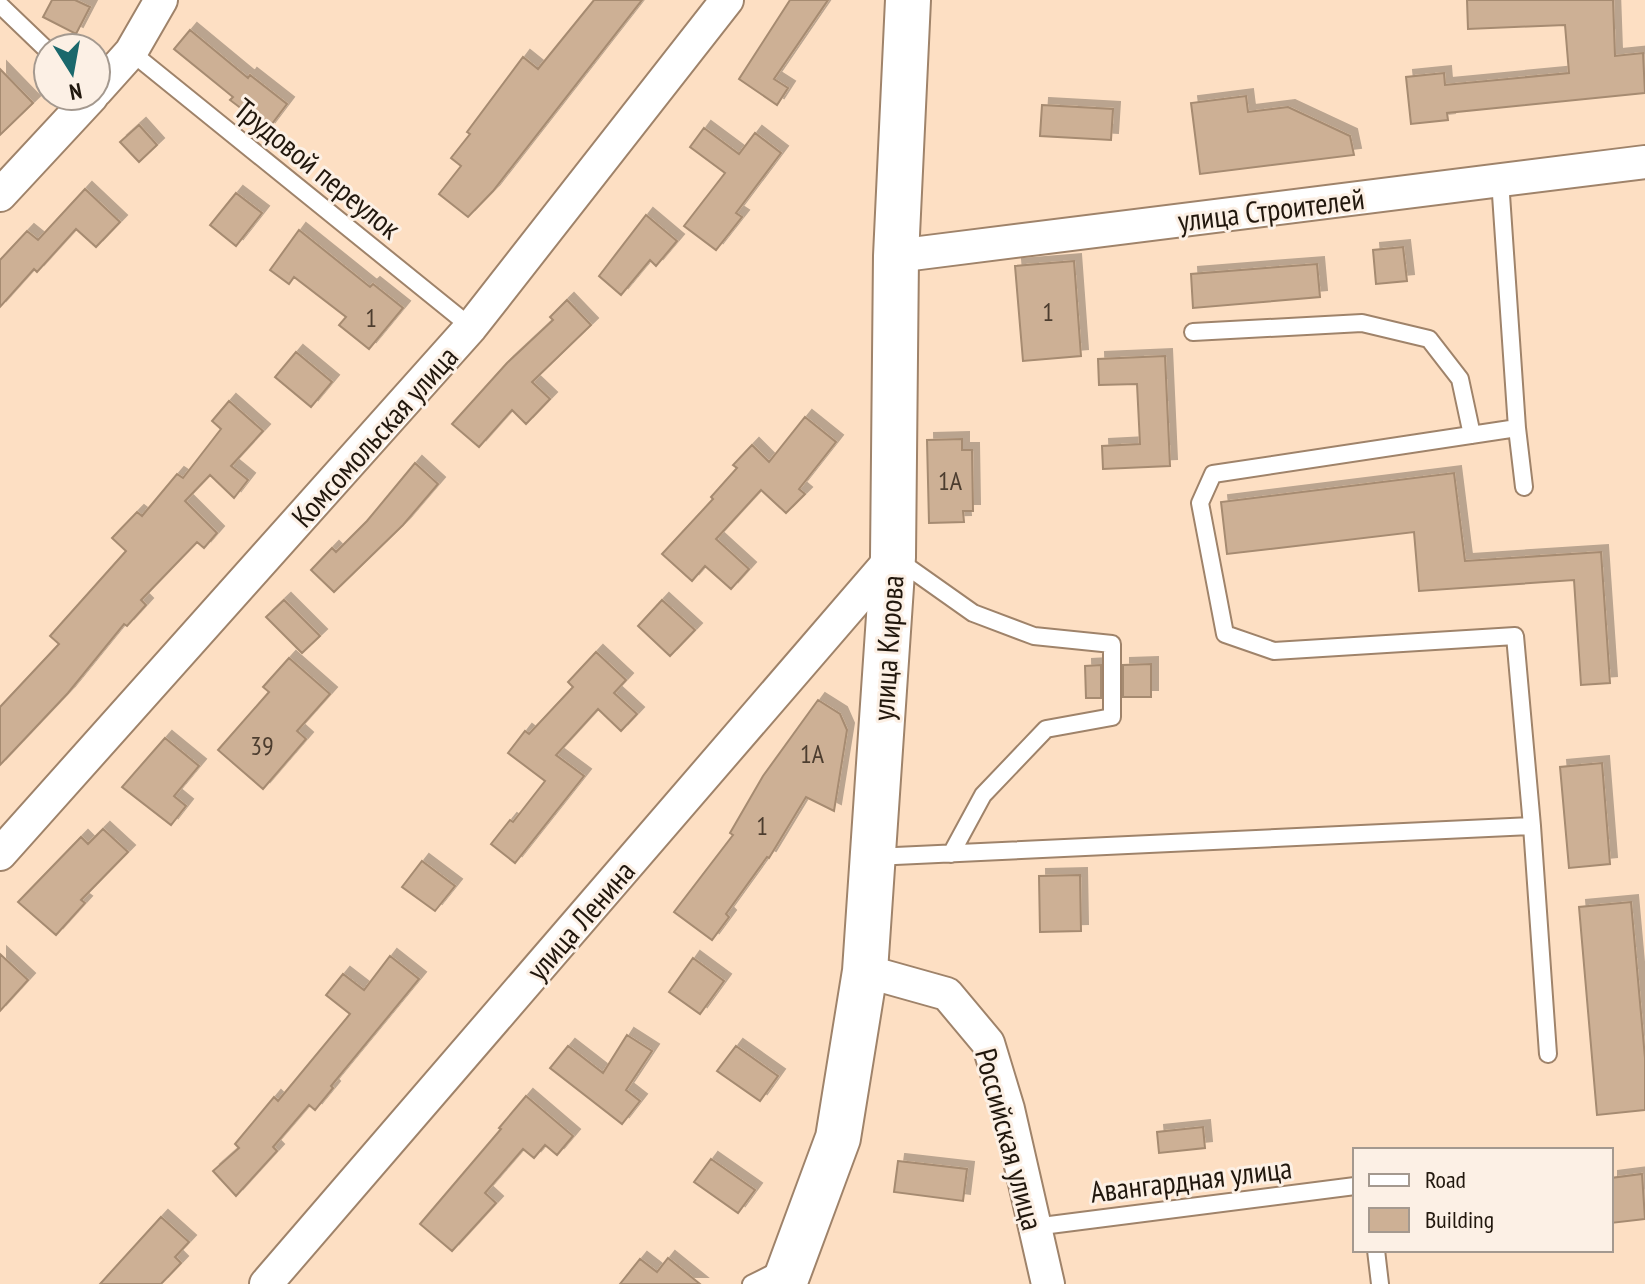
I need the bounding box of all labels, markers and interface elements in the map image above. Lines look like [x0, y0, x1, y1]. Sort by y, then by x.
north arrow [32, 32, 112, 112]
text: N [67, 77, 84, 107]
street label: Трудовой переулок [227, 89, 409, 247]
street label: улица Строителей [1175, 178, 1367, 240]
house number: 1 [1042, 295, 1054, 328]
house number: 1 [365, 301, 377, 334]
street label: Комсомольская улица [282, 337, 466, 535]
house number: 1A [938, 464, 963, 497]
street label: улица Кирова [862, 574, 912, 722]
house number: 39 [250, 729, 274, 762]
house number: 1A [800, 737, 825, 770]
house number: 1 [756, 809, 768, 842]
street label: улица Ленина [517, 852, 643, 988]
street label: Российская улица [967, 1044, 1053, 1234]
street label: Авангардная улица [1088, 1147, 1294, 1211]
legend [1353, 1148, 1613, 1252]
text: Road [1425, 1164, 1466, 1195]
text: Building [1425, 1204, 1494, 1235]

